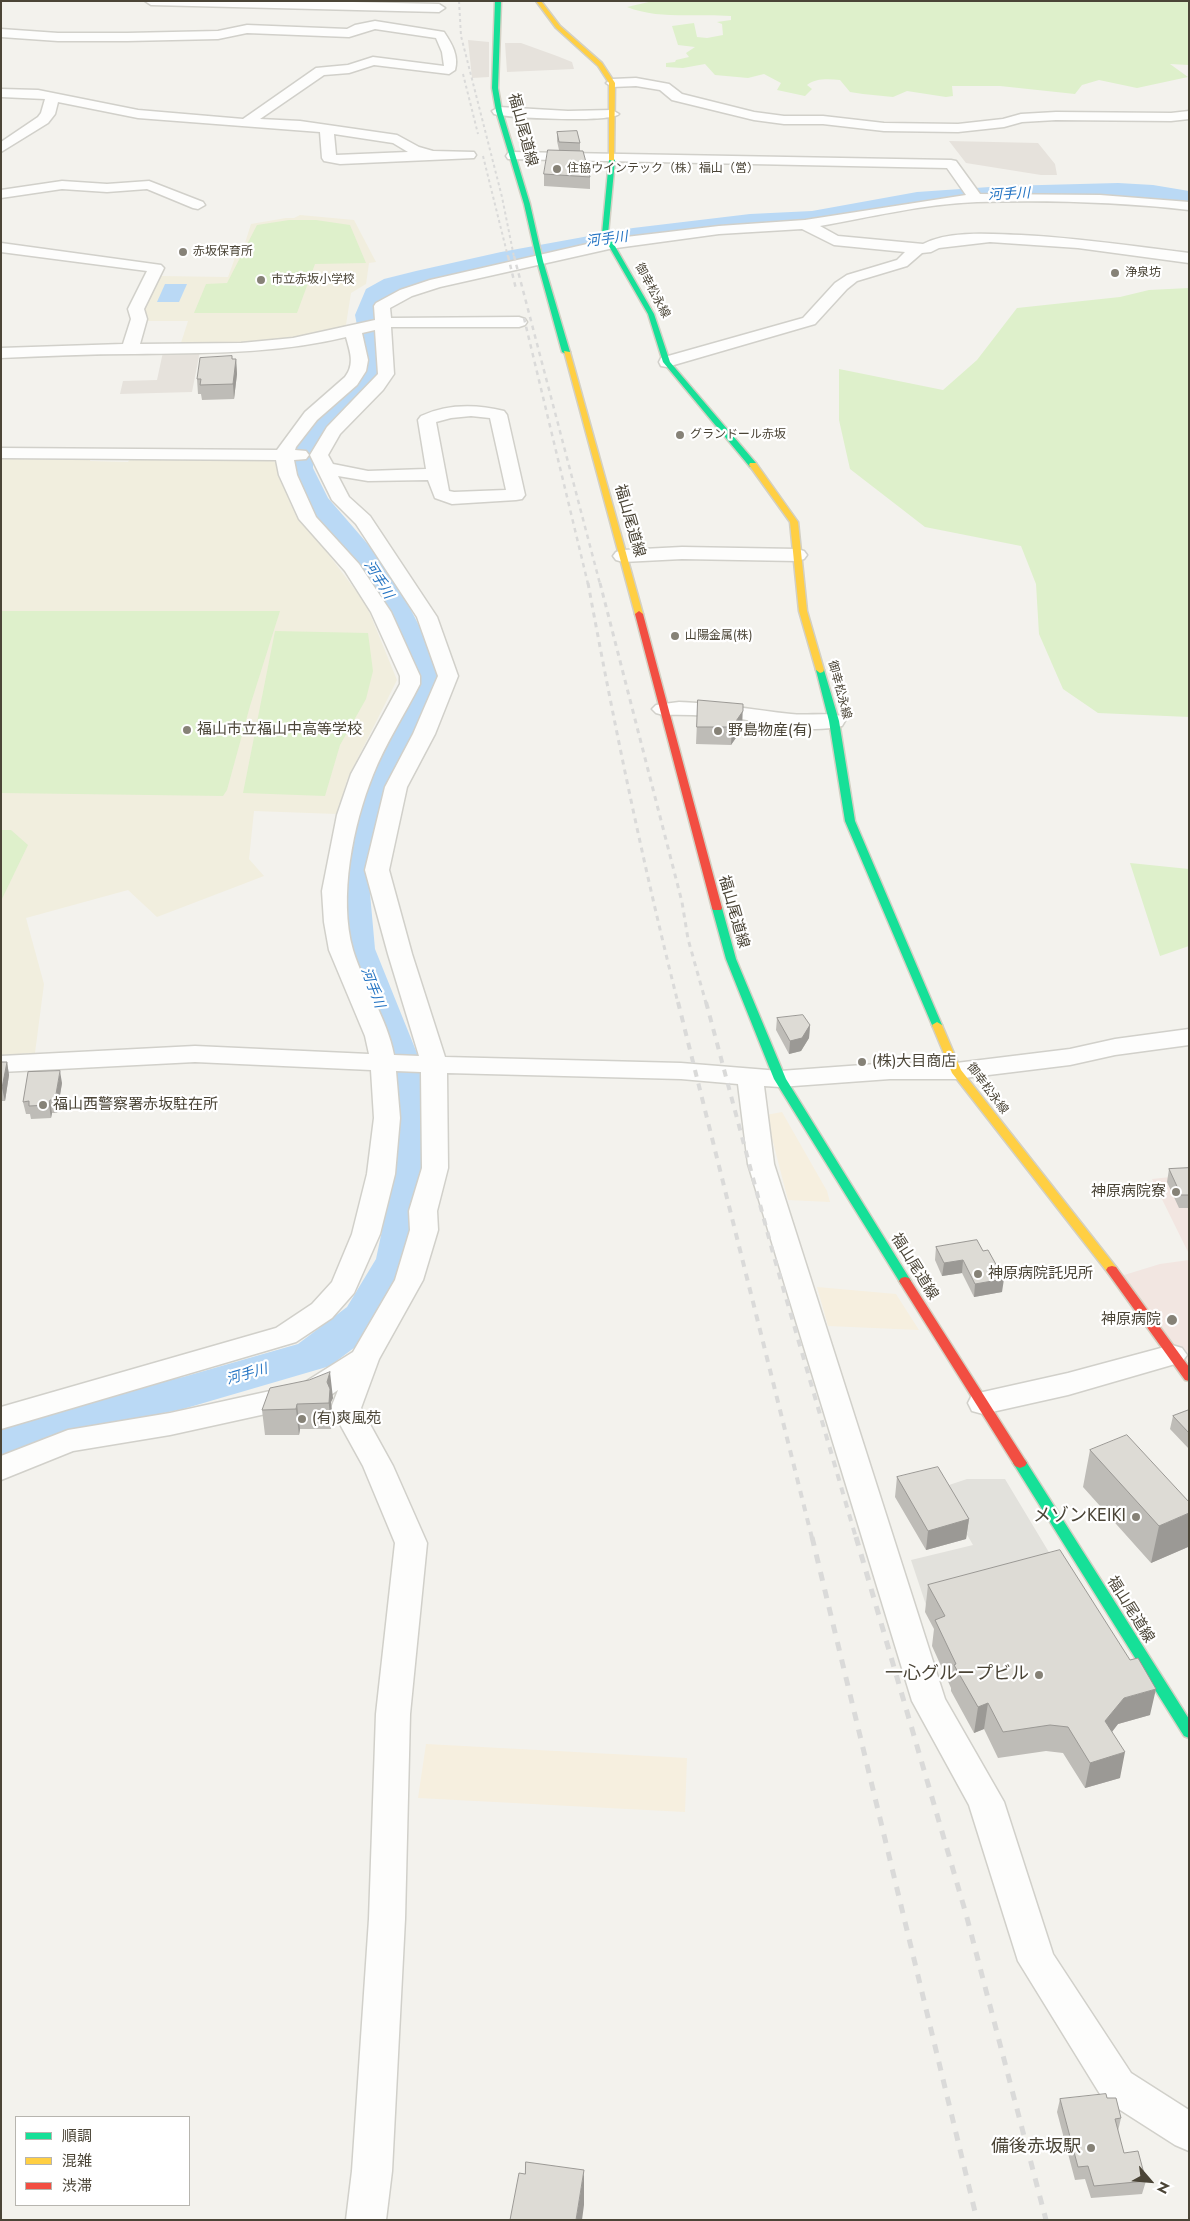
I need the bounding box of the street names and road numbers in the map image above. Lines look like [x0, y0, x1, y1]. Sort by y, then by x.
street label: 福山尾道線 [504, 91, 540, 169]
street label: 御幸松永線 [632, 261, 672, 321]
street label: 福山尾道線 [610, 482, 648, 560]
street label: 御幸松永線 [824, 659, 854, 721]
street label: 福山尾道線 [714, 873, 752, 951]
street label: 御幸松永線 [963, 1061, 1011, 1117]
street label: 福山尾道線 [886, 1230, 942, 1304]
street label: 福山尾道線 [1102, 1573, 1158, 1647]

